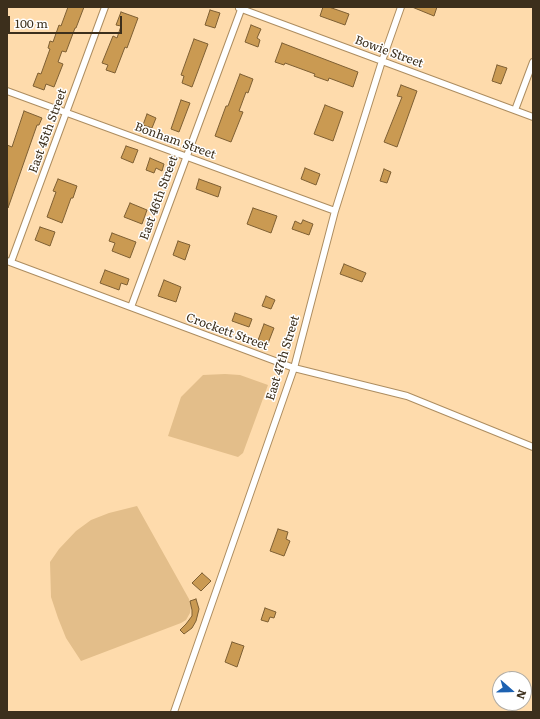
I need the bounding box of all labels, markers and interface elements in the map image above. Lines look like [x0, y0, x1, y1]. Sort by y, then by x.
scale bar [10, 8, 124, 34]
text: 100 m [15, 14, 48, 32]
street label: Bowie Street [353, 33, 425, 71]
street label: East 45th Street [26, 87, 70, 175]
street label: Bonham Street [132, 120, 218, 162]
street label: East 46th Street [137, 154, 181, 242]
street label: Crockett Street [184, 310, 270, 354]
street label: East 47th Street [263, 314, 303, 402]
north arrow [492, 671, 532, 711]
text: N [513, 688, 531, 702]

